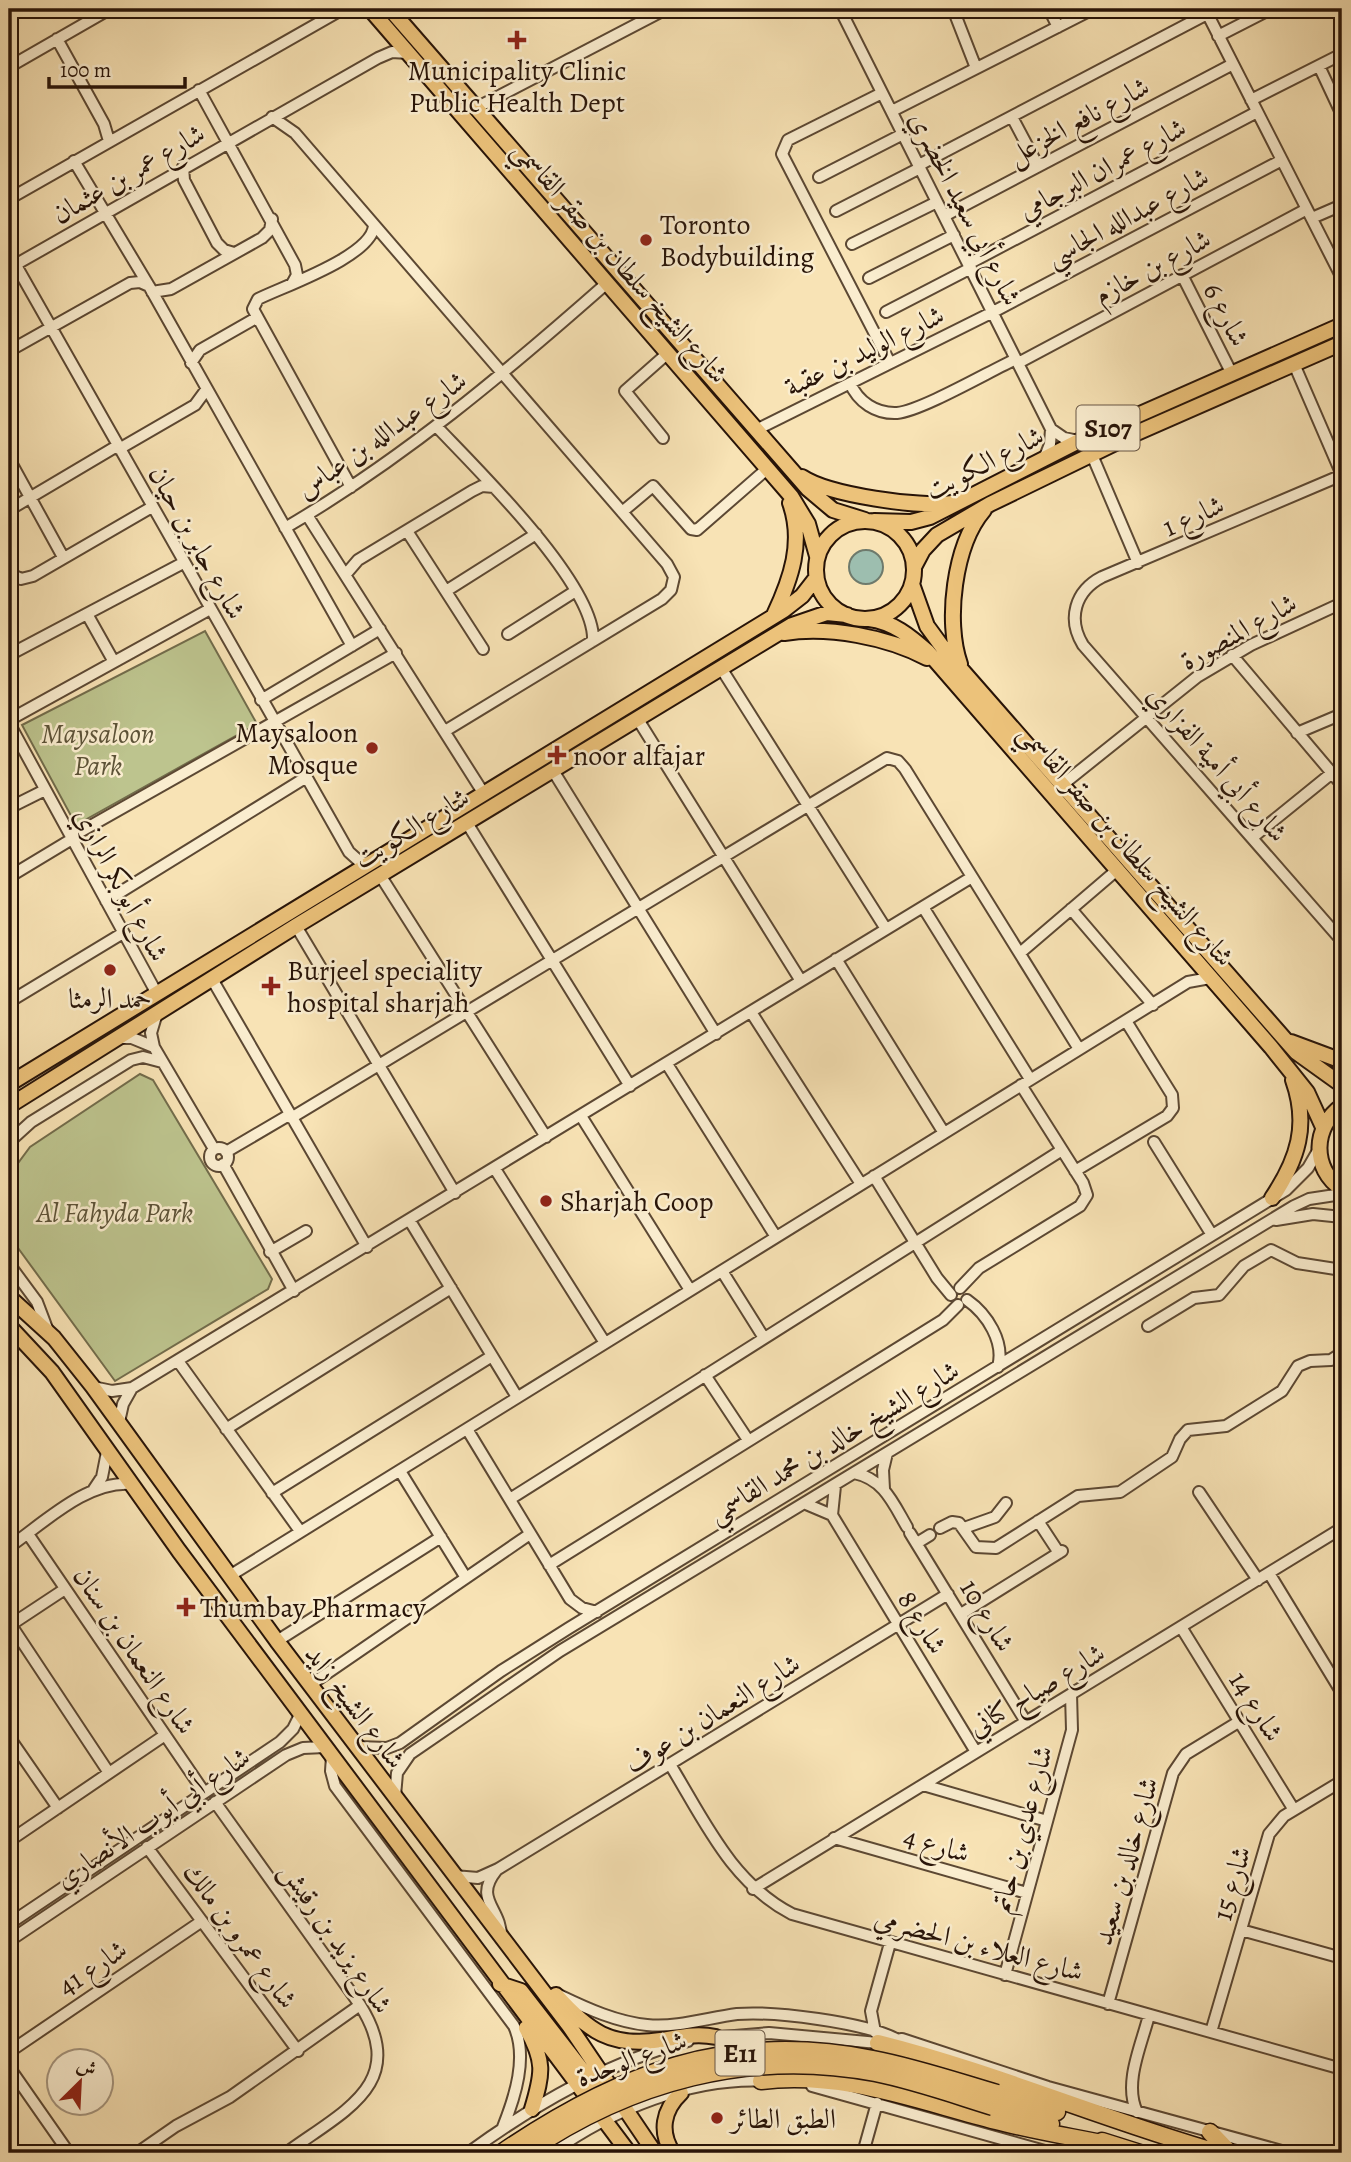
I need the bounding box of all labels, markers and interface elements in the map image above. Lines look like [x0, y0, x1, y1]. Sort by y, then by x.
marker: Municipality Clinic Public Health Dept [507, 30, 527, 50]
scale bar [49, 46, 186, 90]
place label: Municipality Clinic Public Health Dept [408, 52, 626, 122]
text: 100 m [60, 56, 111, 84]
street label: شارع نافع الخزعل [1001, 68, 1159, 180]
street label: شارع أبي سعيد الخضري [896, 104, 1031, 314]
street label: شارع عمران البرجامي [1012, 109, 1195, 233]
street label: شارع عمر بن عثمان [45, 115, 214, 237]
street label: شارع الشيخ سلطان بن صقر القاسمي [498, 132, 737, 396]
street label: شارع عبدالله الجاسي [1039, 158, 1219, 282]
place label: Toronto Bodybuilding [660, 206, 814, 276]
street label: شارع بن خازم [1087, 220, 1220, 318]
marker: Toronto Bodybuilding [638, 232, 654, 248]
street label: شارع 6 [1190, 276, 1258, 355]
street label: شارع الوليد بن عقبة [778, 296, 952, 410]
street label: شارع عبدالله بن عباس [289, 362, 477, 511]
road number: S107 [1076, 406, 1140, 450]
street label: شارع الكويت [919, 417, 1052, 513]
street label: شارع جابر بن حيان [136, 459, 255, 628]
street label: شارع 1 [1157, 486, 1232, 550]
street label: شارع المنصورة [1173, 584, 1306, 683]
street label: شارع أبي أمية الفزاري [1135, 676, 1297, 853]
place label: Maysaloon Mosque [235, 714, 358, 784]
park label: Maysaloon Park [41, 715, 155, 785]
street label: شارع الشيخ سلطان بن صقر القاسمي [1004, 715, 1243, 979]
place label: noor alfajar [573, 737, 705, 775]
marker: Maysaloon Mosque [364, 740, 380, 756]
marker: noor alfajar [547, 745, 567, 765]
street label: شارع الكويت [347, 778, 478, 881]
street label: شارع أبو بكر الرازي [61, 800, 179, 970]
place label: Burjeel speciality hospital sharjah [287, 952, 482, 1022]
marker: حمد الرمثا [102, 962, 118, 978]
marker: Burjeel speciality hospital sharjah [261, 976, 281, 996]
place label: حمد الرمثا [68, 980, 152, 1018]
place label: Sharjah Coop [560, 1183, 713, 1221]
marker: Sharjah Coop [538, 1193, 554, 1209]
park label: Al Fahyda Park [35, 1194, 193, 1232]
street label: شارع الشيخ خالد بن محمد القاسمي [701, 1352, 970, 1538]
street label: شارع النعمان بن سنان [61, 1559, 204, 1744]
street label: شارع 10 [947, 1572, 1024, 1661]
street label: شارع 8 [885, 1584, 956, 1663]
place label: Thumbay Pharmacy [200, 1589, 426, 1627]
marker: Thumbay Pharmacy [178, 1599, 194, 1615]
street label: شارع صياح كناني [961, 1634, 1115, 1751]
street label: شارع الشيخ زايد [292, 1637, 415, 1780]
street label: شارع النعمان بن عوف [618, 1645, 810, 1786]
street label: شارع 14 [1216, 1664, 1293, 1751]
street label: شارع أبي أيوب الأنصاري [47, 1737, 260, 1901]
street label: شارع عدي بن حاتم [981, 1741, 1067, 1918]
street label: شارع خالد بن سعيد [1084, 1773, 1172, 1951]
street label: شارع 4 [898, 1817, 974, 1876]
street label: شارع 15 [1203, 1842, 1265, 1926]
street label: شارع يزيد بن رقيش [268, 1854, 401, 2024]
street label: شارع عمرو بن مالك [171, 1855, 306, 2019]
street label: شارع العلاء بن الحضرمي [869, 1899, 1088, 1995]
street label: شارع 41 [50, 1931, 137, 2008]
street label: شارع الوحدة [571, 2021, 693, 2100]
road number: E11 [716, 2030, 764, 2076]
north arrow [46, 2046, 116, 2116]
text: ش [73, 2052, 100, 2083]
place label: الطبق الطائر [728, 2100, 836, 2138]
marker: الطبق الطائر [709, 2110, 725, 2126]

